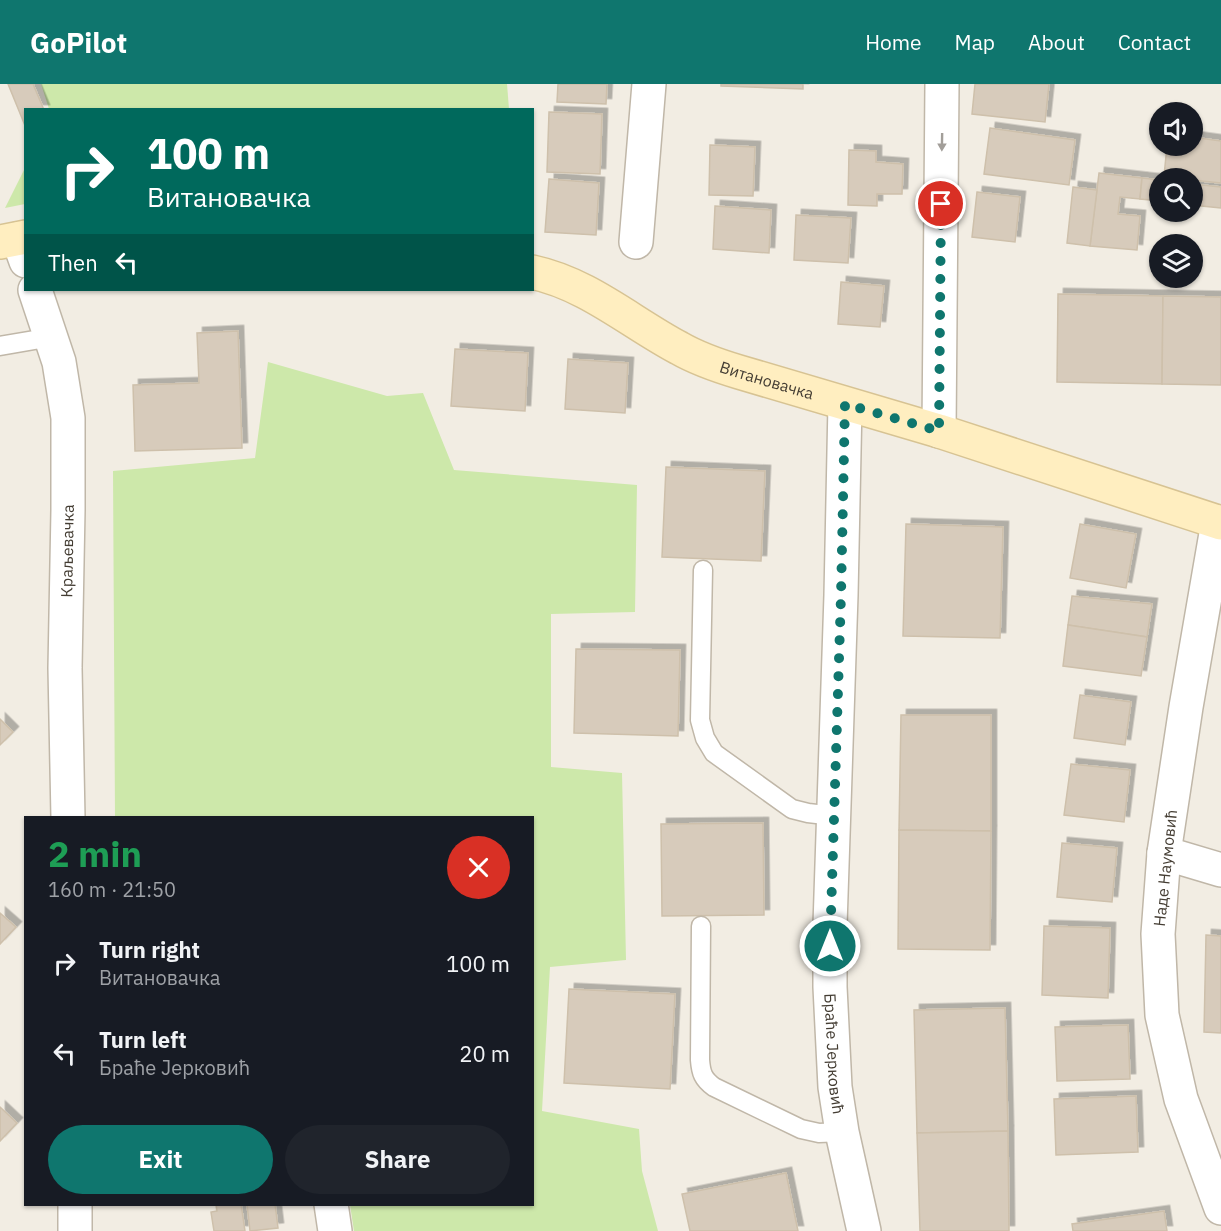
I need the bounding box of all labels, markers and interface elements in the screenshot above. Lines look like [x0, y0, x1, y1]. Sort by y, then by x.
text: GoPilot [30, 24, 127, 61]
text: Home [865, 28, 922, 56]
text: Map [955, 28, 995, 56]
text: About [1028, 28, 1085, 56]
text: Contact [1118, 28, 1191, 56]
map controls [1149, 102, 1203, 288]
button: sound [1149, 102, 1203, 156]
text: 100 m [147, 126, 270, 181]
icon: right [48, 132, 126, 210]
one-way arrow [937, 133, 946, 152]
button: search [1149, 168, 1203, 222]
pin [915, 178, 966, 229]
text: Витановачка [147, 179, 311, 214]
icon: arrive [924, 187, 957, 220]
button: layers [1149, 234, 1203, 288]
icon: left [110, 246, 143, 279]
text: Then [48, 248, 98, 277]
street label: Витановачка [717, 357, 817, 404]
street label: Краљевачка [56, 504, 78, 598]
street label: Наде Наумовић [1149, 808, 1181, 928]
text: 2 min [48, 830, 142, 877]
button: close [447, 836, 510, 899]
text: 160 m · 21:50 [48, 876, 176, 903]
position arrow [798, 914, 862, 978]
text: Turn right [99, 935, 200, 964]
icon: right [48, 947, 81, 980]
text: 100 m [446, 949, 510, 978]
text: Витановачка [99, 964, 220, 991]
street label: Браће Јерковић [820, 993, 849, 1115]
text: Turn left [99, 1025, 187, 1054]
icon: left [48, 1037, 81, 1070]
text: 20 m [459, 1039, 510, 1068]
text: Браће Јерковић [99, 1054, 250, 1081]
button: Exit [48, 1125, 273, 1194]
button: Share [285, 1125, 510, 1194]

